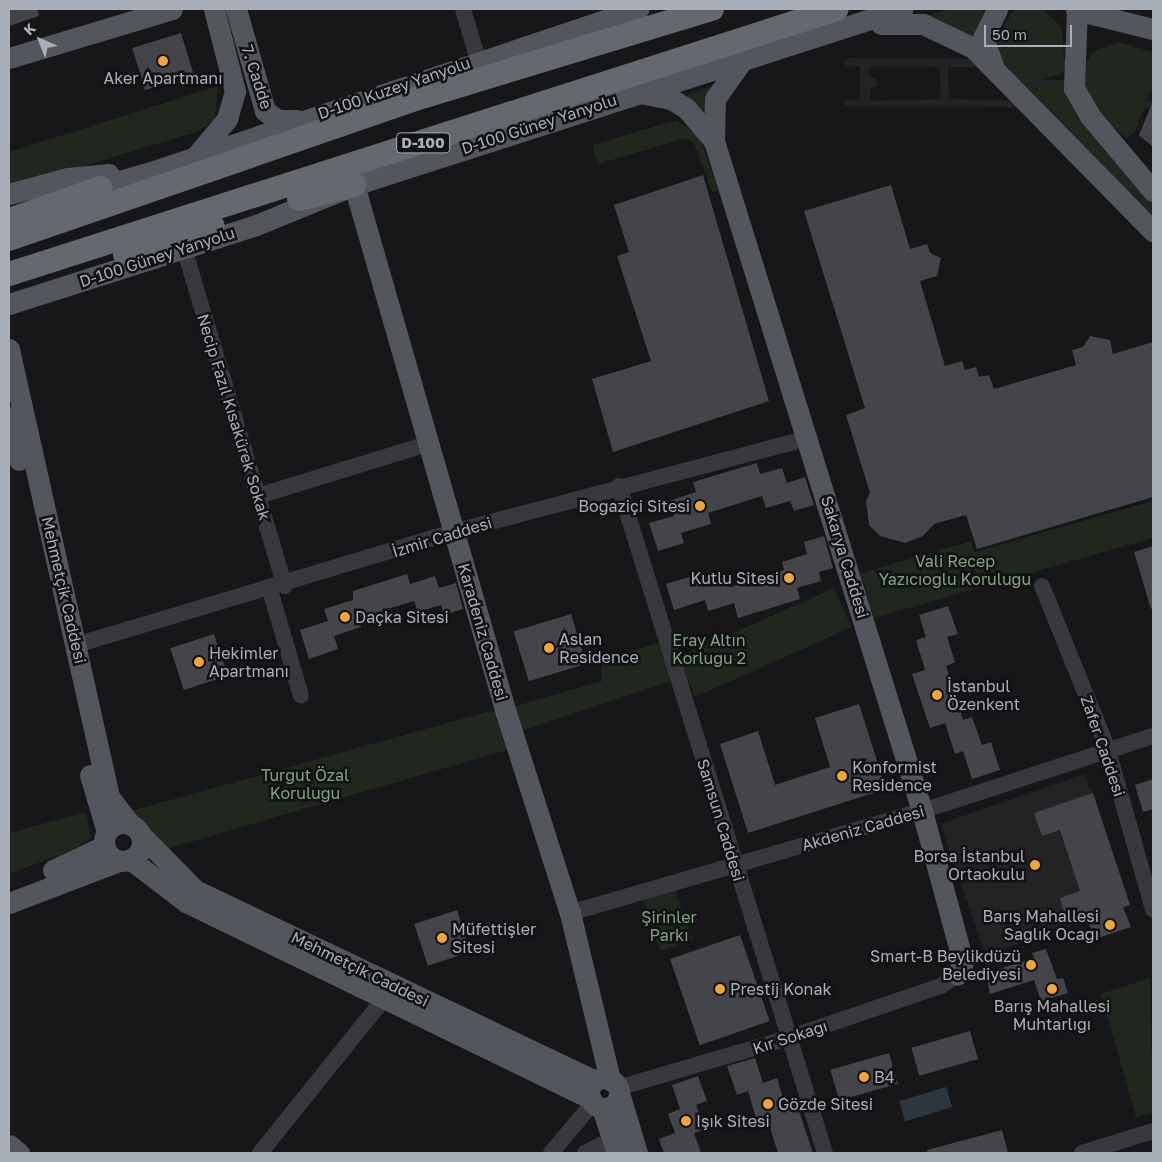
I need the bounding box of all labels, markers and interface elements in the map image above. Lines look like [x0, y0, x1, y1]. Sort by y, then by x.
north arrow [15, 15, 65, 65]
scale bar [987, 15, 1074, 47]
text: K [20, 19, 39, 38]
text: 50 m [992, 25, 1027, 43]
street label: 7. Cadde [238, 43, 276, 111]
street label: D-100 Kuzey Yanyolu [315, 53, 473, 123]
marker: Aker Apartmanı [157, 55, 169, 67]
place label: Aker Apartmanı [104, 68, 222, 88]
street label: D-100 Güney Yanyolu [459, 90, 619, 158]
road number: D-100 [396, 130, 450, 156]
street label: D-100 Güney Yanyolu [77, 223, 237, 291]
street label: Necip Fazıl Kısakürek Sokak [193, 311, 275, 523]
street label: Sakarya Caddesi [817, 493, 873, 621]
place label: Boğaziçi Sitesi [578, 496, 690, 516]
marker: Boğaziçi Sitesi [694, 500, 706, 512]
street label: İzmir Caddesi [390, 513, 494, 561]
street label: Mehmetçik Caddesi [38, 515, 90, 665]
park label: Vali Recep Yazıcıoğlu Koruluğu [879, 551, 1031, 589]
street label: Karadeniz Caddesi [454, 561, 512, 703]
place label: Kutlu Sitesi [690, 568, 779, 588]
marker: Kutlu Sitesi [783, 572, 795, 584]
place label: Daçka Sitesi [355, 607, 449, 627]
marker: Daçka Sitesi [339, 611, 351, 623]
place label: Aslan Residence [559, 629, 639, 667]
park label: Eray Altın Korluğu 2 [672, 630, 746, 668]
marker: Aslan Residence [543, 642, 555, 654]
place label: Hekimler Apartmanı [209, 643, 289, 681]
marker: Hekimler Apartmanı [193, 656, 205, 668]
place label: İstanbul Özenkent [947, 676, 1020, 714]
marker: İstanbul Özenkent [931, 689, 943, 701]
street label: Zafer Caddesi [1077, 693, 1129, 799]
street label: Samsun Caddesi [693, 756, 749, 884]
place label: Konformist Residence [852, 757, 937, 795]
park label: Turgut Özal Koruluğu [261, 765, 349, 803]
marker: Konformist Residence [836, 770, 848, 782]
street label: Akdeniz Caddesi [800, 801, 926, 855]
place label: Borsa İstanbul Ortaokulu [913, 846, 1025, 884]
marker: Borsa İstanbul Ortaokulu [1029, 859, 1041, 871]
place label: Barış Mahallesi Sağlık Ocağı [982, 906, 1099, 944]
park label: Şirinler Parkı [641, 907, 697, 945]
marker: Barış Mahallesi Sağlık Ocağı [1103, 918, 1117, 932]
place label: Müfettişler Sitesi [452, 919, 536, 957]
street label: Mehmetçik Caddesi [288, 927, 432, 1011]
marker: Müfettişler Sitesi [436, 932, 448, 944]
place label: Smart-B Beylikdüzü Belediyesi [870, 946, 1021, 984]
marker: Smart-B Beylikdüzü Belediyesi [1025, 959, 1037, 971]
place label: Prestij Konak [730, 979, 832, 999]
marker: Prestij Konak [714, 983, 726, 995]
marker: Barış Mahallesi Muhtarlığı [1046, 983, 1058, 995]
place label: Barış Mahallesi Muhtarlığı [994, 996, 1110, 1034]
street label: Kır Sokağı [750, 1016, 830, 1058]
place label: B4 [874, 1067, 894, 1087]
marker: B4 [858, 1071, 870, 1083]
place label: Gözde Sitesi [778, 1094, 873, 1114]
marker: Gözde Sitesi [762, 1098, 774, 1110]
place label: Işık Sitesi [696, 1111, 770, 1131]
marker: Işık Sitesi [680, 1115, 692, 1127]

